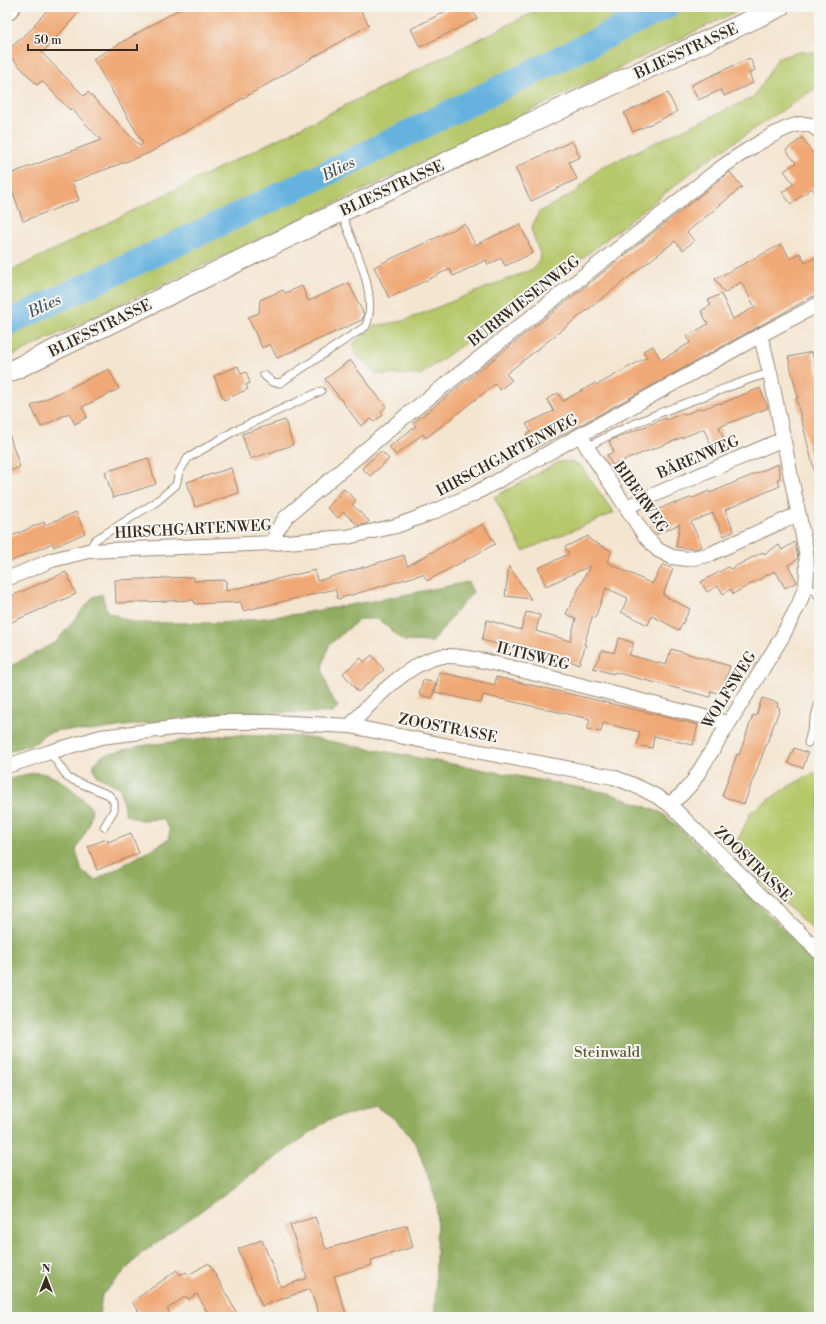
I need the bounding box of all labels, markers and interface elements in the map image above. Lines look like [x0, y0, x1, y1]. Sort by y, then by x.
street label: BLIESSTRASSE [630, 19, 741, 84]
scale bar [28, 26, 137, 52]
text: 50 m [34, 33, 62, 48]
water label: Blies [318, 152, 358, 186]
street label: BLIESSTRASSE [336, 156, 447, 221]
street label: BURRWIESENWEG [464, 252, 584, 351]
water label: Blies [24, 290, 64, 323]
street label: BLIESSTRASSE [45, 295, 155, 362]
street label: HIRSCHGARTENWEG [433, 410, 581, 501]
street label: BÄRENWEG [653, 432, 742, 484]
street label: BIBERWEG [609, 457, 672, 536]
street label: HIRSCHGARTENWEG [114, 516, 272, 543]
street label: ILTISWEG [494, 638, 571, 675]
street label: WOLFSWEG [698, 648, 761, 733]
street label: ZOOSTRASSE [397, 710, 499, 747]
street label: ZOOSTRASSE [710, 823, 795, 906]
park label: Steinwald [574, 1043, 641, 1062]
north arrow [26, 1258, 66, 1298]
text: N [42, 1262, 51, 1276]

